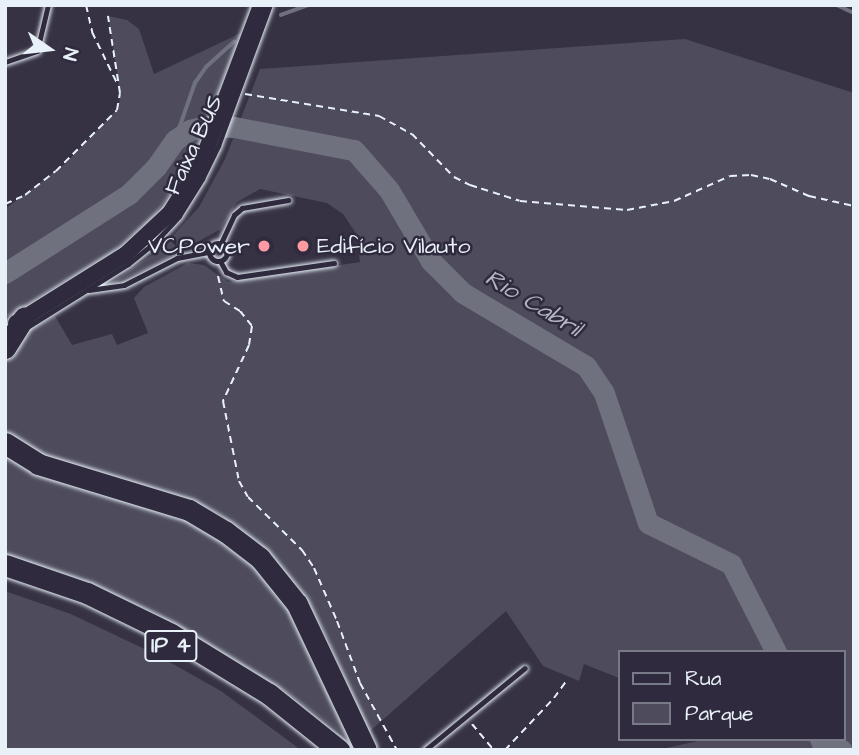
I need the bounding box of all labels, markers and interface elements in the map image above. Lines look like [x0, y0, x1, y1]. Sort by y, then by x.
north arrow [14, 14, 84, 84]
text: N [55, 45, 84, 63]
street label: Faixa BUS [159, 91, 229, 199]
place label: VCPower [148, 232, 250, 260]
place label: Edifício Vilauto [317, 232, 470, 260]
marker: VCPower [256, 238, 272, 254]
marker: Edifício Vilauto [295, 238, 311, 254]
water label: Rio Cabril [480, 264, 586, 344]
road number: IP 4 [143, 628, 199, 664]
legend [618, 650, 845, 741]
text: Rua [685, 664, 721, 693]
text: Parque [685, 699, 753, 728]

